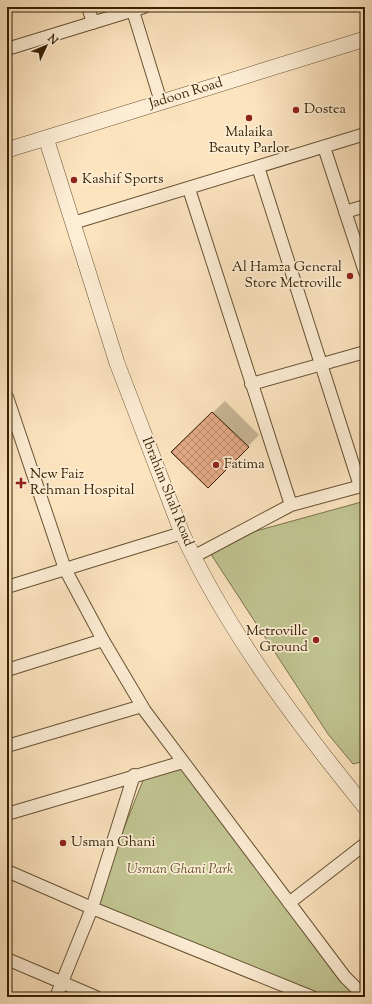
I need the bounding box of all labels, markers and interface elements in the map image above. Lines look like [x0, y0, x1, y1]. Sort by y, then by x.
north arrow [26, 26, 66, 66]
text: N [43, 30, 61, 49]
street label: Jadoon Road [146, 73, 225, 115]
place label: Dostea [304, 100, 347, 120]
marker: Dostea [291, 105, 301, 115]
marker: Malaika Beauty Parlor [244, 113, 254, 123]
place label: Malaika Beauty Parlor [209, 123, 290, 159]
place label: Kashif Sports [82, 170, 163, 190]
marker: Kashif Sports [69, 175, 79, 185]
place label: Al Hamza General Store Metroville [232, 258, 342, 294]
marker: Al Hamza General Store Metroville [345, 271, 355, 281]
street label: Ibrahim Shah Road [136, 434, 198, 550]
place label: Fatima [224, 455, 265, 475]
marker: Fatima [211, 460, 221, 470]
place label: New Faiz Rehman Hospital [30, 465, 135, 501]
marker: New Faiz Rehman Hospital [15, 477, 27, 489]
place label: Metroville Ground [246, 622, 308, 658]
marker: Metroville Ground [311, 635, 321, 645]
place label: Usman Ghani [71, 833, 156, 853]
marker: Usman Ghani [58, 838, 68, 848]
park label: Usman Ghani Park [127, 860, 234, 880]

